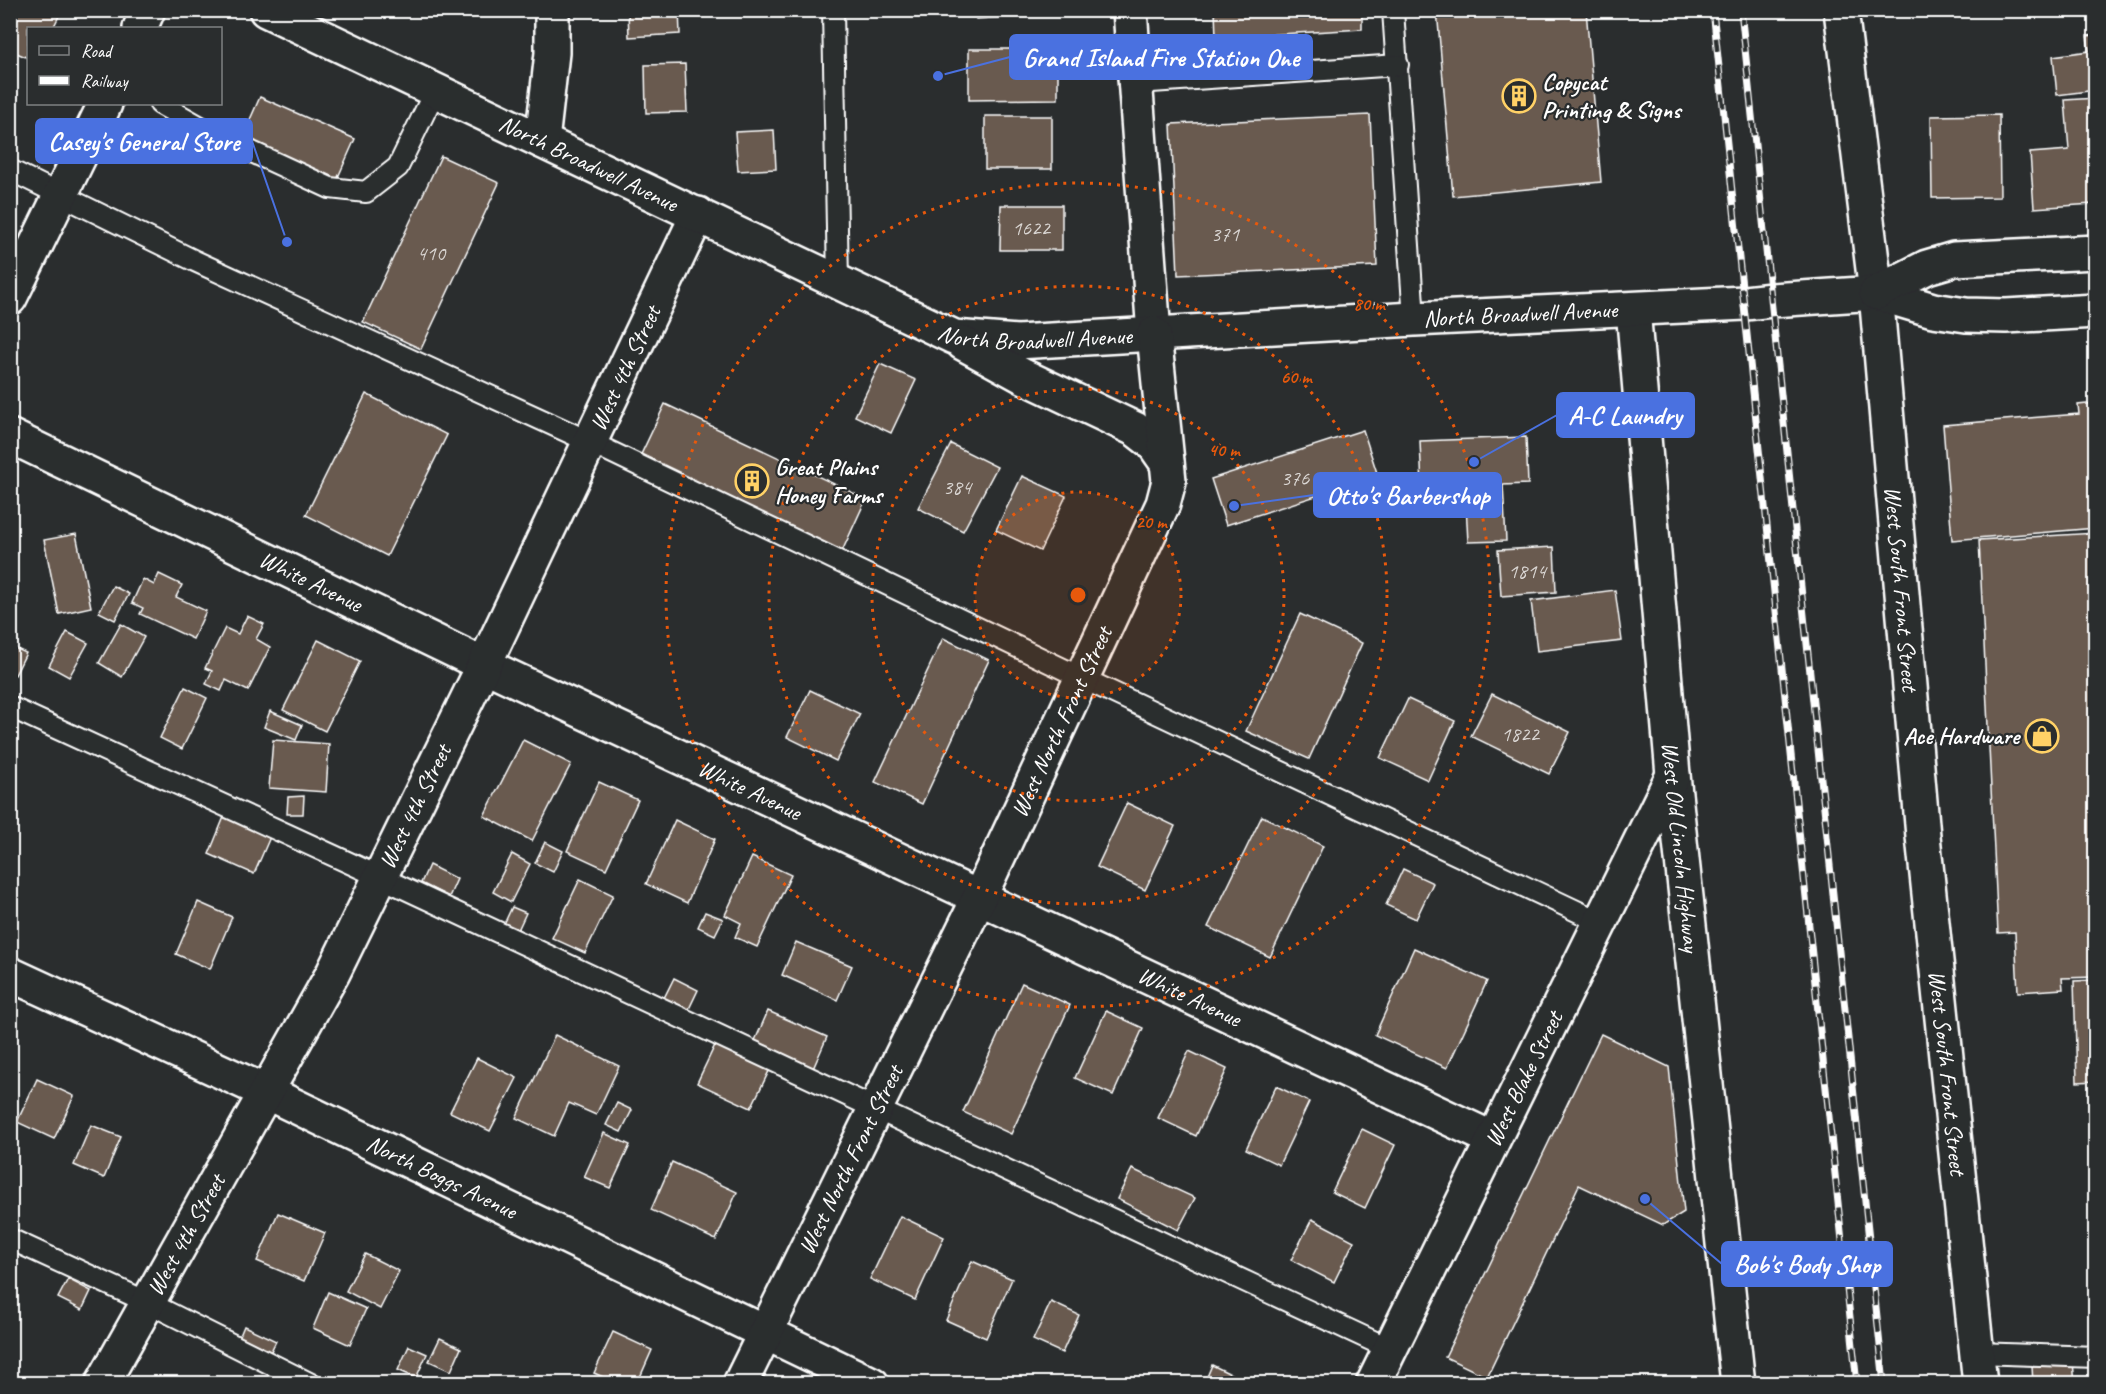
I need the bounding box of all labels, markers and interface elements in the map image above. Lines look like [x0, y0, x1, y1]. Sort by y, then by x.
legend [27, 27, 222, 105]
callout: Grand Island Fire Station One [1010, 35, 1312, 79]
text: Road [81, 40, 114, 62]
text: Grand Island Fire Station One [1023, 41, 1302, 74]
place label: Copycat Printing & Signs [1542, 67, 1683, 125]
text: Railway [81, 70, 129, 92]
building icon: Copycat Printing & Signs [1501, 78, 1537, 114]
street label: North Broadwell Avenue [494, 108, 685, 219]
callout: Casey's General Store [36, 119, 252, 163]
text: Casey's General Store [48, 125, 242, 158]
house number: 1622 [1012, 215, 1051, 241]
house number: 371 [1211, 221, 1241, 247]
house number: 410 [417, 240, 447, 266]
text: 80 m [1354, 293, 1386, 315]
street label: North Broadwell Avenue [1423, 294, 1620, 334]
street label: West 4th Street [582, 299, 668, 435]
street label: North Broadwell Avenue [933, 317, 1135, 357]
text: 60 m [1280, 366, 1313, 388]
callout: A-C Laundry [1557, 393, 1694, 437]
text: A-C Laundry [1568, 399, 1685, 432]
text: 40 m [1209, 439, 1241, 461]
place label: Great Plains Honey Farms [775, 452, 885, 510]
building icon: Great Plains Honey Farms [734, 463, 770, 499]
house number: 376 [1281, 465, 1310, 491]
callout: Otto's Barbershop [1314, 473, 1501, 517]
house number: 384 [943, 474, 974, 500]
text: Otto's Barbershop [1326, 479, 1492, 512]
street label: West South Front Street [1878, 485, 1926, 694]
text: 20 m [1136, 511, 1168, 533]
street label: White Avenue [255, 544, 369, 620]
house number: 1814 [1508, 558, 1548, 584]
centre of rings [1068, 585, 1088, 605]
street label: West North Front Street [1004, 620, 1120, 822]
shop icon: Ace Hardware [2024, 718, 2060, 754]
house number: 1822 [1501, 721, 1540, 747]
place label: Ace Hardware [1903, 721, 2021, 751]
street label: West 4th Street [372, 738, 459, 873]
street label: West Old Lincoln Highway [1655, 741, 1707, 955]
street label: White Avenue [693, 753, 808, 828]
street label: White Avenue [1133, 959, 1248, 1034]
street label: West South Front Street [1922, 969, 1973, 1178]
street label: West Blake Street [1477, 1005, 1570, 1152]
street label: West North Front Street [791, 1058, 910, 1259]
street label: North Boggs Avenue [362, 1128, 524, 1227]
street label: West 4th Street [140, 1167, 233, 1301]
callout: Bob's Body Shop [1722, 1242, 1892, 1286]
text: Bob's Body Shop [1734, 1248, 1882, 1281]

